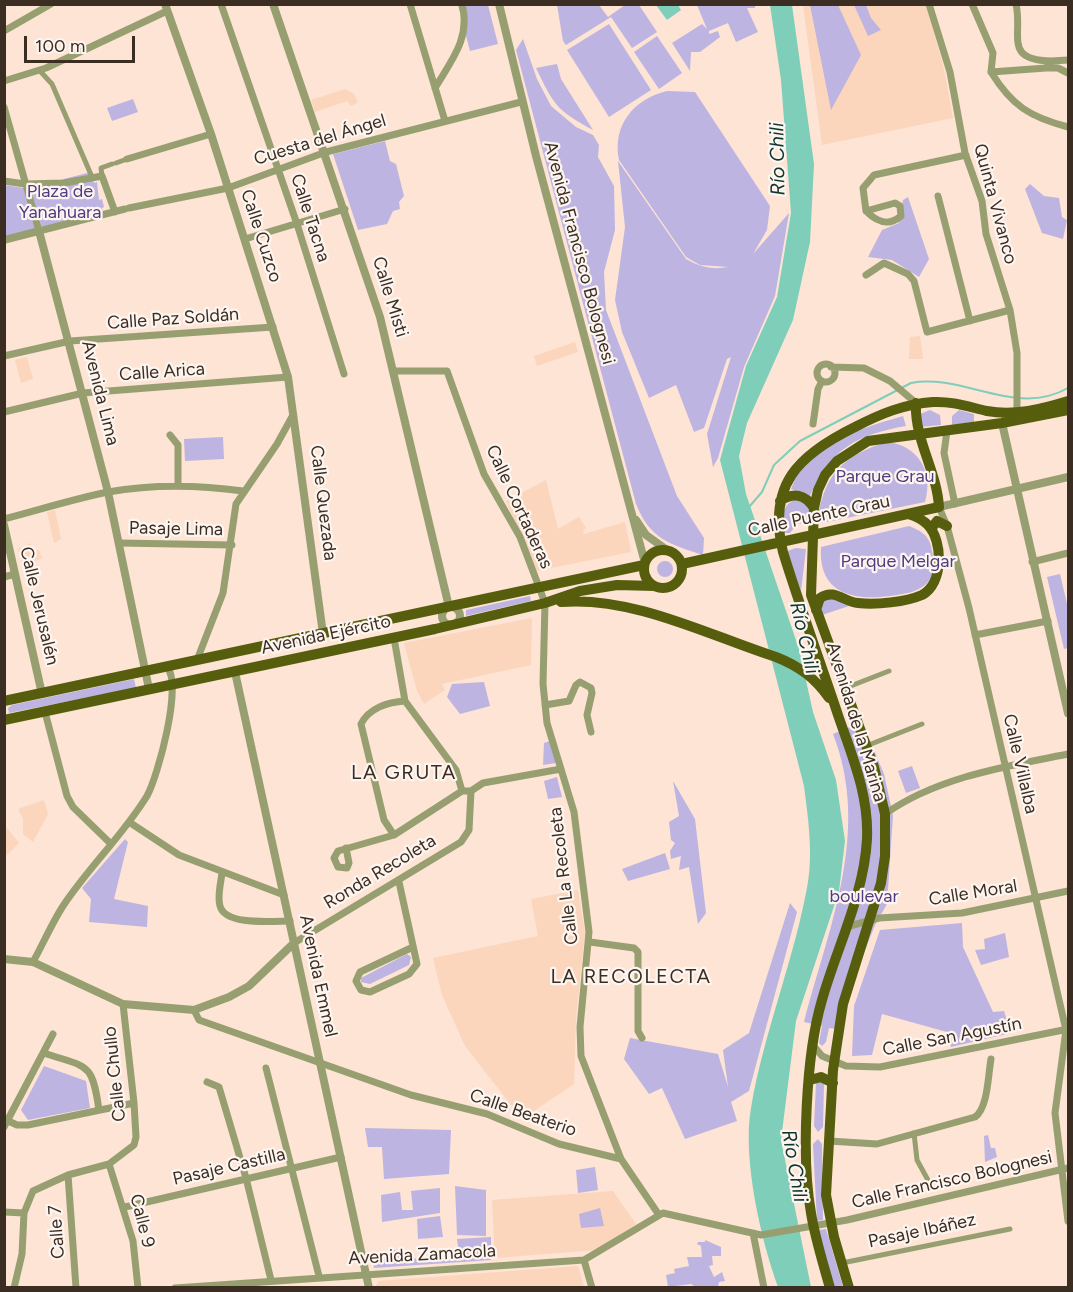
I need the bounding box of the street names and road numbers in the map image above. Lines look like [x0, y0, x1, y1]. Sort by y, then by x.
street label: Cuesta del Ángel [251, 110, 389, 170]
street label: Avenida Francisco Bolognesi [539, 139, 619, 367]
street label: Quinta Vivanco [969, 141, 1021, 267]
street label: Calle Tacna [286, 171, 334, 265]
street label: Calle Cuzco [236, 187, 286, 285]
street label: Calle Misti [368, 254, 412, 340]
street label: Calle Paz Soldán [106, 304, 240, 334]
street label: Avenida Lima [77, 338, 123, 448]
street label: Calle Arica [118, 358, 206, 386]
street label: Calle Cortaderas [481, 442, 557, 572]
street label: Calle Quezada [305, 444, 341, 562]
street label: Calle Puente Grau [746, 490, 892, 542]
street label: Pasaje Lima [129, 517, 223, 541]
street label: Calle Jerusalén [15, 545, 63, 667]
street label: Avenida Ejército [259, 611, 393, 659]
street label: Avenida de la Marina [821, 640, 891, 804]
street label: Calle Villalba [998, 712, 1042, 816]
street label: Calle La Recoleta [545, 806, 583, 946]
street label: Ronda Recoleta [320, 830, 440, 914]
street label: Calle Moral [927, 875, 1019, 911]
street label: Avenida Emmel [295, 913, 341, 1039]
street label: Calle San Agustín [881, 1013, 1023, 1061]
street label: Calle Chullo [99, 1025, 131, 1123]
street label: Calle Beaterio [467, 1085, 579, 1141]
street label: Pasaje Castilla [171, 1144, 287, 1190]
street label: Calle Francisco Bolognesi [850, 1146, 1054, 1214]
street label: Calle 9 [125, 1192, 159, 1250]
street label: Calle 7 [44, 1204, 70, 1260]
street label: Pasaje Ibáñez [866, 1209, 978, 1253]
street label: Avenida Zamacola [348, 1240, 496, 1270]

